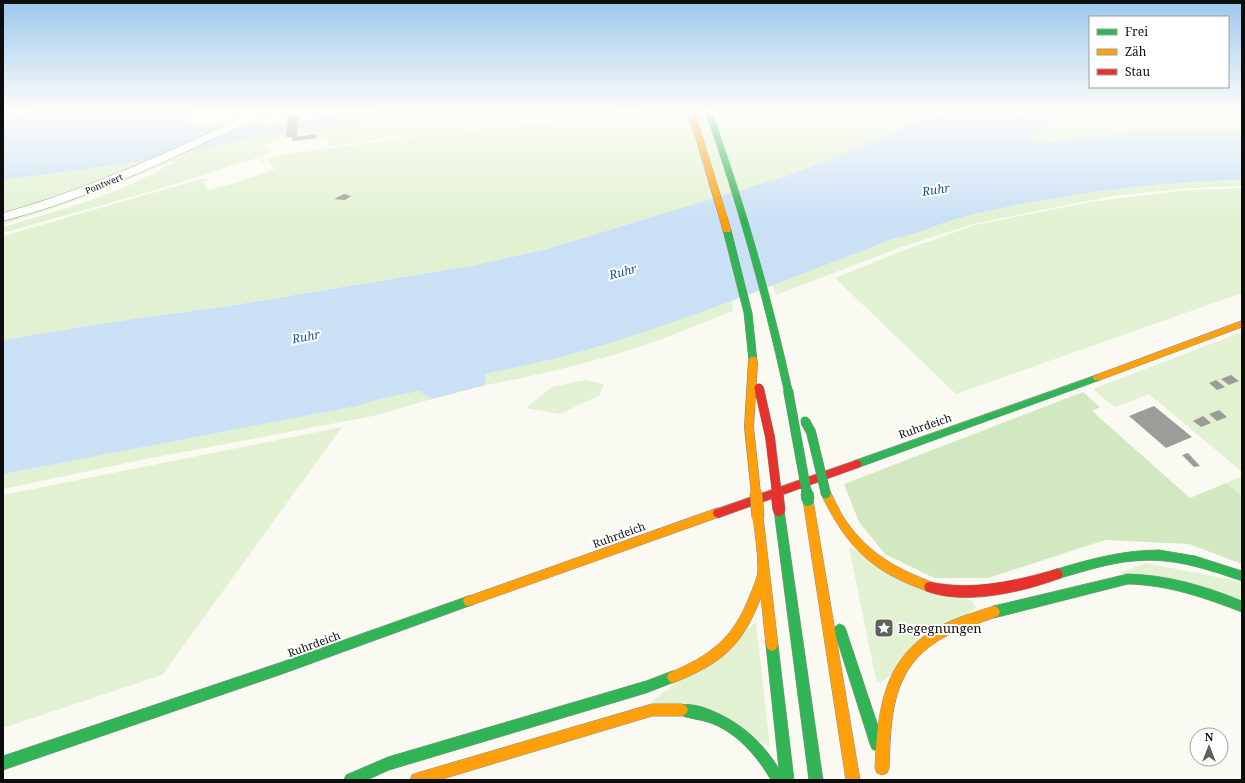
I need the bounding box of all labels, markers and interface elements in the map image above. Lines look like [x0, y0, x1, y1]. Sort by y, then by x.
legend [1089, 16, 1229, 88]
text: Frei [1125, 23, 1148, 40]
text: Zäh [1125, 43, 1147, 60]
text: Stau [1125, 63, 1151, 80]
street label: Pontwert [83, 170, 125, 197]
water label: Ruhr [920, 179, 951, 200]
water label: Ruhr [606, 260, 639, 284]
water label: Ruhr [290, 325, 322, 348]
street label: Ruhrdeich [896, 409, 953, 442]
street label: Ruhrdeich [590, 518, 647, 551]
place icon: Begegnungen [873, 617, 895, 639]
place label: Begegnungen [898, 619, 982, 637]
street label: Ruhrdeich [285, 627, 342, 660]
north arrow [1189, 727, 1229, 767]
text: N [1205, 729, 1214, 744]

